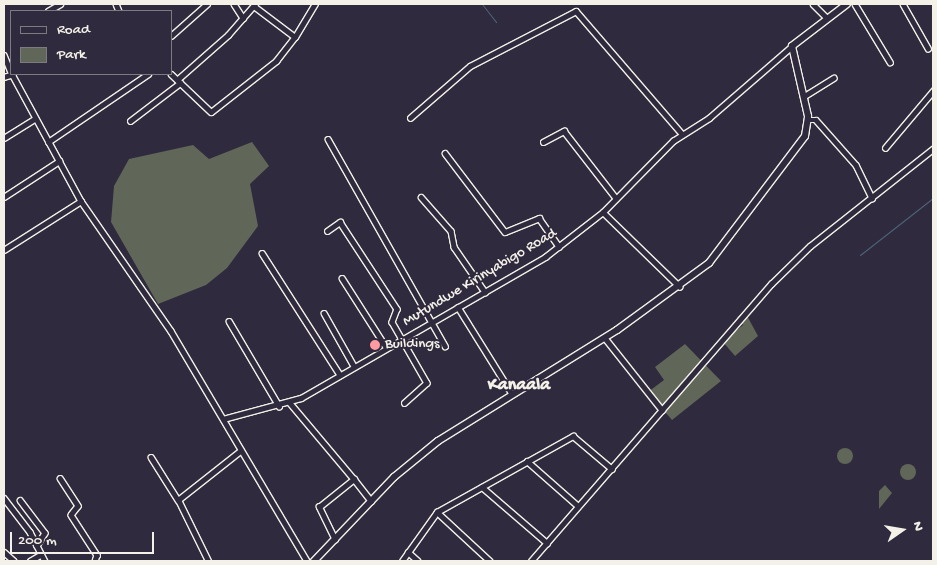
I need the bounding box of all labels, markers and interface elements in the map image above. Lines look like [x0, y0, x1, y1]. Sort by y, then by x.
legend [10, 10, 172, 75]
text: Road [57, 21, 90, 39]
text: Park [57, 46, 86, 64]
street label: Mutundwe Kirinyabigo Road [400, 225, 560, 331]
place label: Buildings [385, 336, 439, 354]
marker: Buildings [369, 339, 381, 351]
district label: Kanaala [488, 375, 550, 397]
north arrow [877, 505, 927, 555]
text: N [908, 520, 926, 533]
scale bar [12, 522, 156, 554]
text: 200 m [18, 532, 57, 550]

